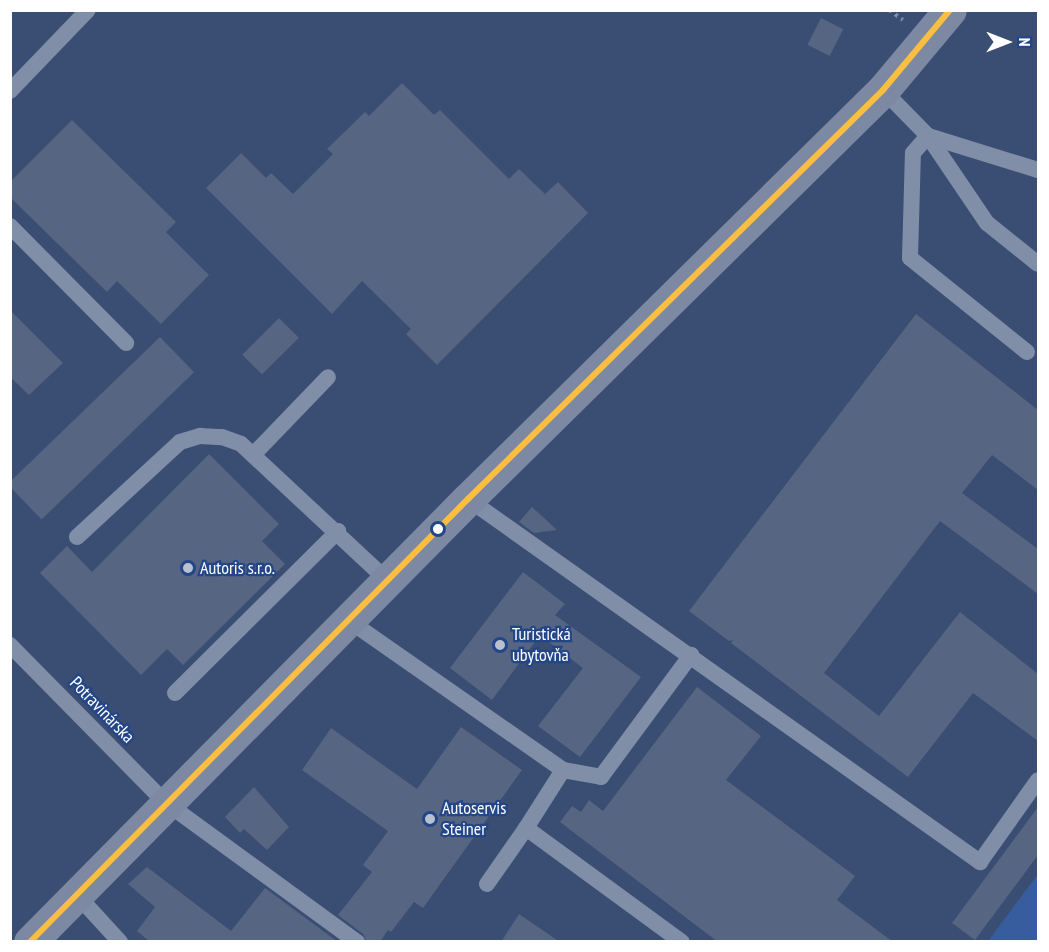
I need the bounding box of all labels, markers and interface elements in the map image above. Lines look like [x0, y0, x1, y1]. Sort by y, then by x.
north arrow [977, 12, 1037, 72]
text: N [1015, 38, 1035, 46]
unlabelled marker [432, 523, 444, 535]
place label: Autoris s.r.o. [200, 557, 275, 579]
marker: Autoris s.r.o. [181, 561, 195, 575]
place label: Turistická ubytovňa [512, 624, 571, 666]
marker: Turistická ubytovňa [493, 638, 507, 652]
street label: Potravinárska [65, 672, 139, 748]
place label: Autoservis Steiner [442, 798, 506, 840]
marker: Autoservis Steiner [423, 812, 437, 826]

